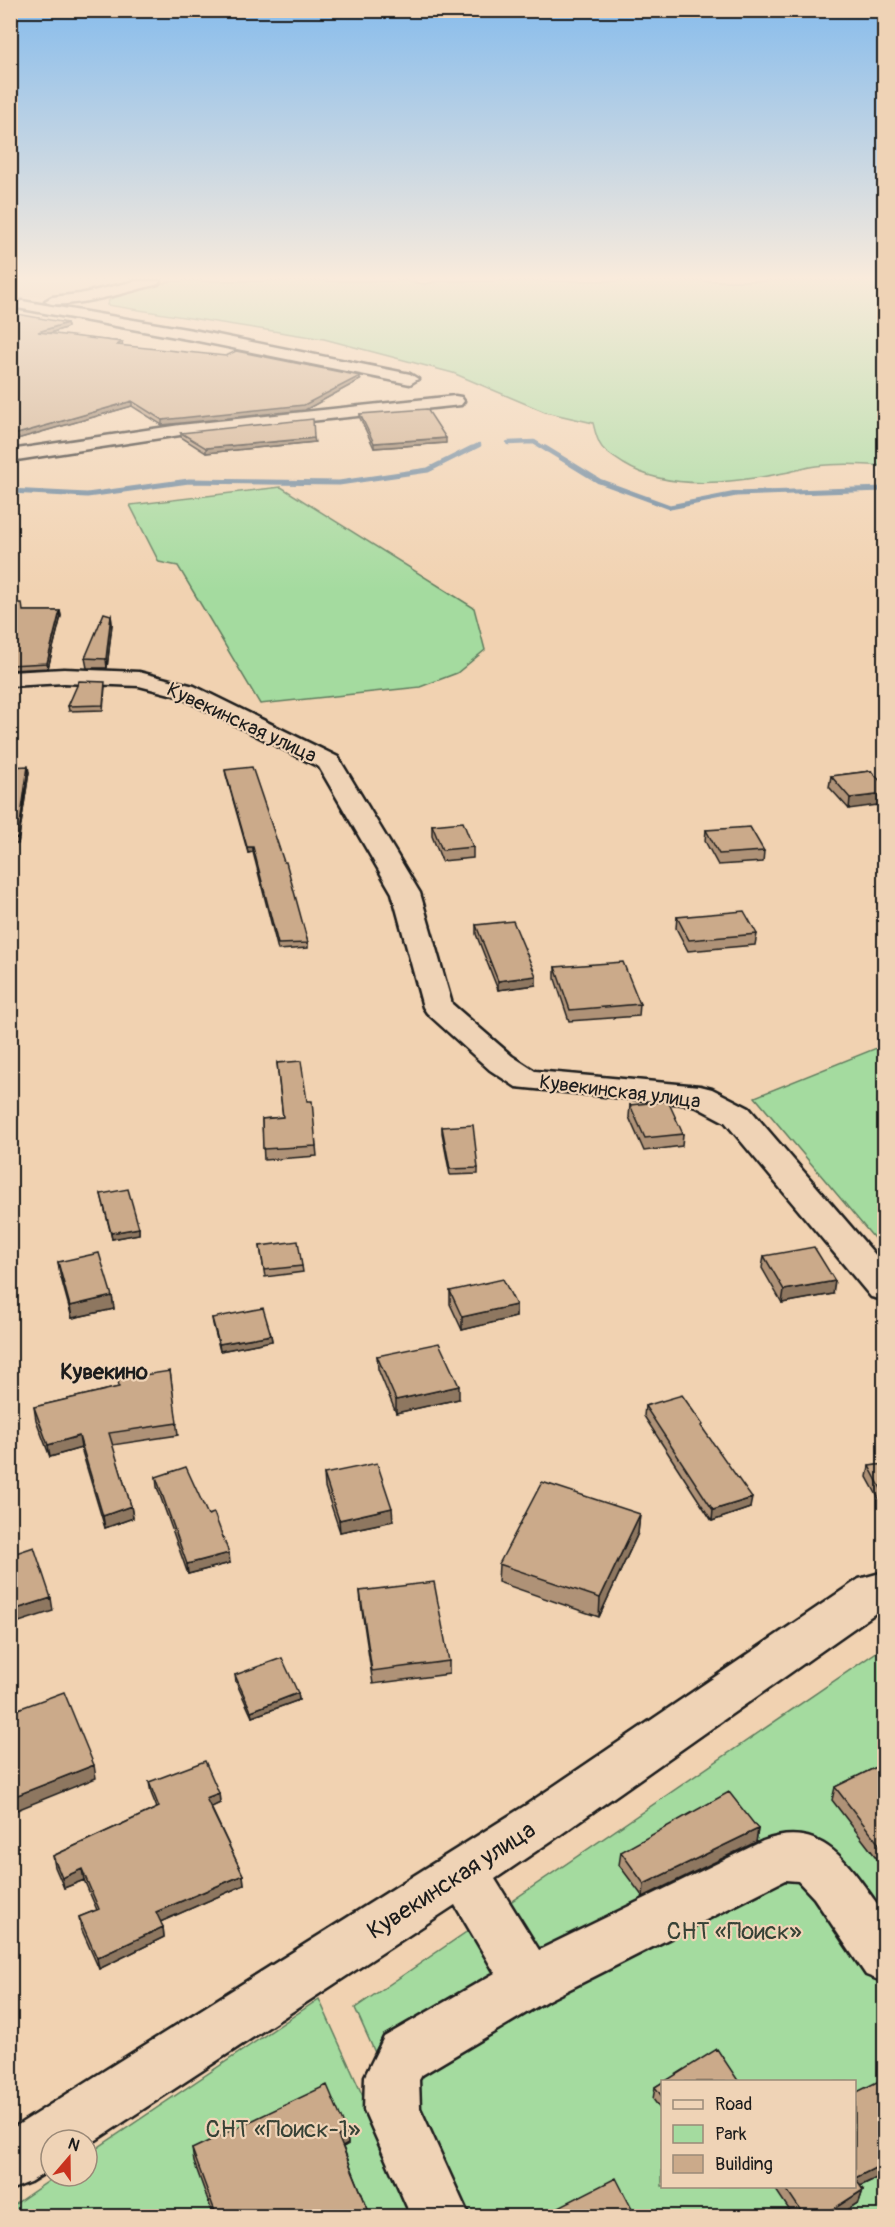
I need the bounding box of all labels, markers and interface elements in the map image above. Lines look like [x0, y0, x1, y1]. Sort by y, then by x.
street label: Кувекинская улица [163, 677, 321, 768]
street label: Кувекинская улица [538, 1069, 702, 1114]
district label: Кувекино [60, 1358, 148, 1386]
street label: Кувекинская улица [362, 1815, 541, 1946]
park label: СНТ «Поиск» [666, 1917, 802, 1946]
legend [661, 2080, 856, 2188]
text: Road [715, 2093, 752, 2116]
park label: СНТ «Поиск-1» [206, 2115, 360, 2144]
text: Park [715, 2123, 747, 2146]
north arrow [39, 2128, 99, 2188]
text: N [65, 2134, 82, 2156]
text: Building [715, 2153, 773, 2176]

